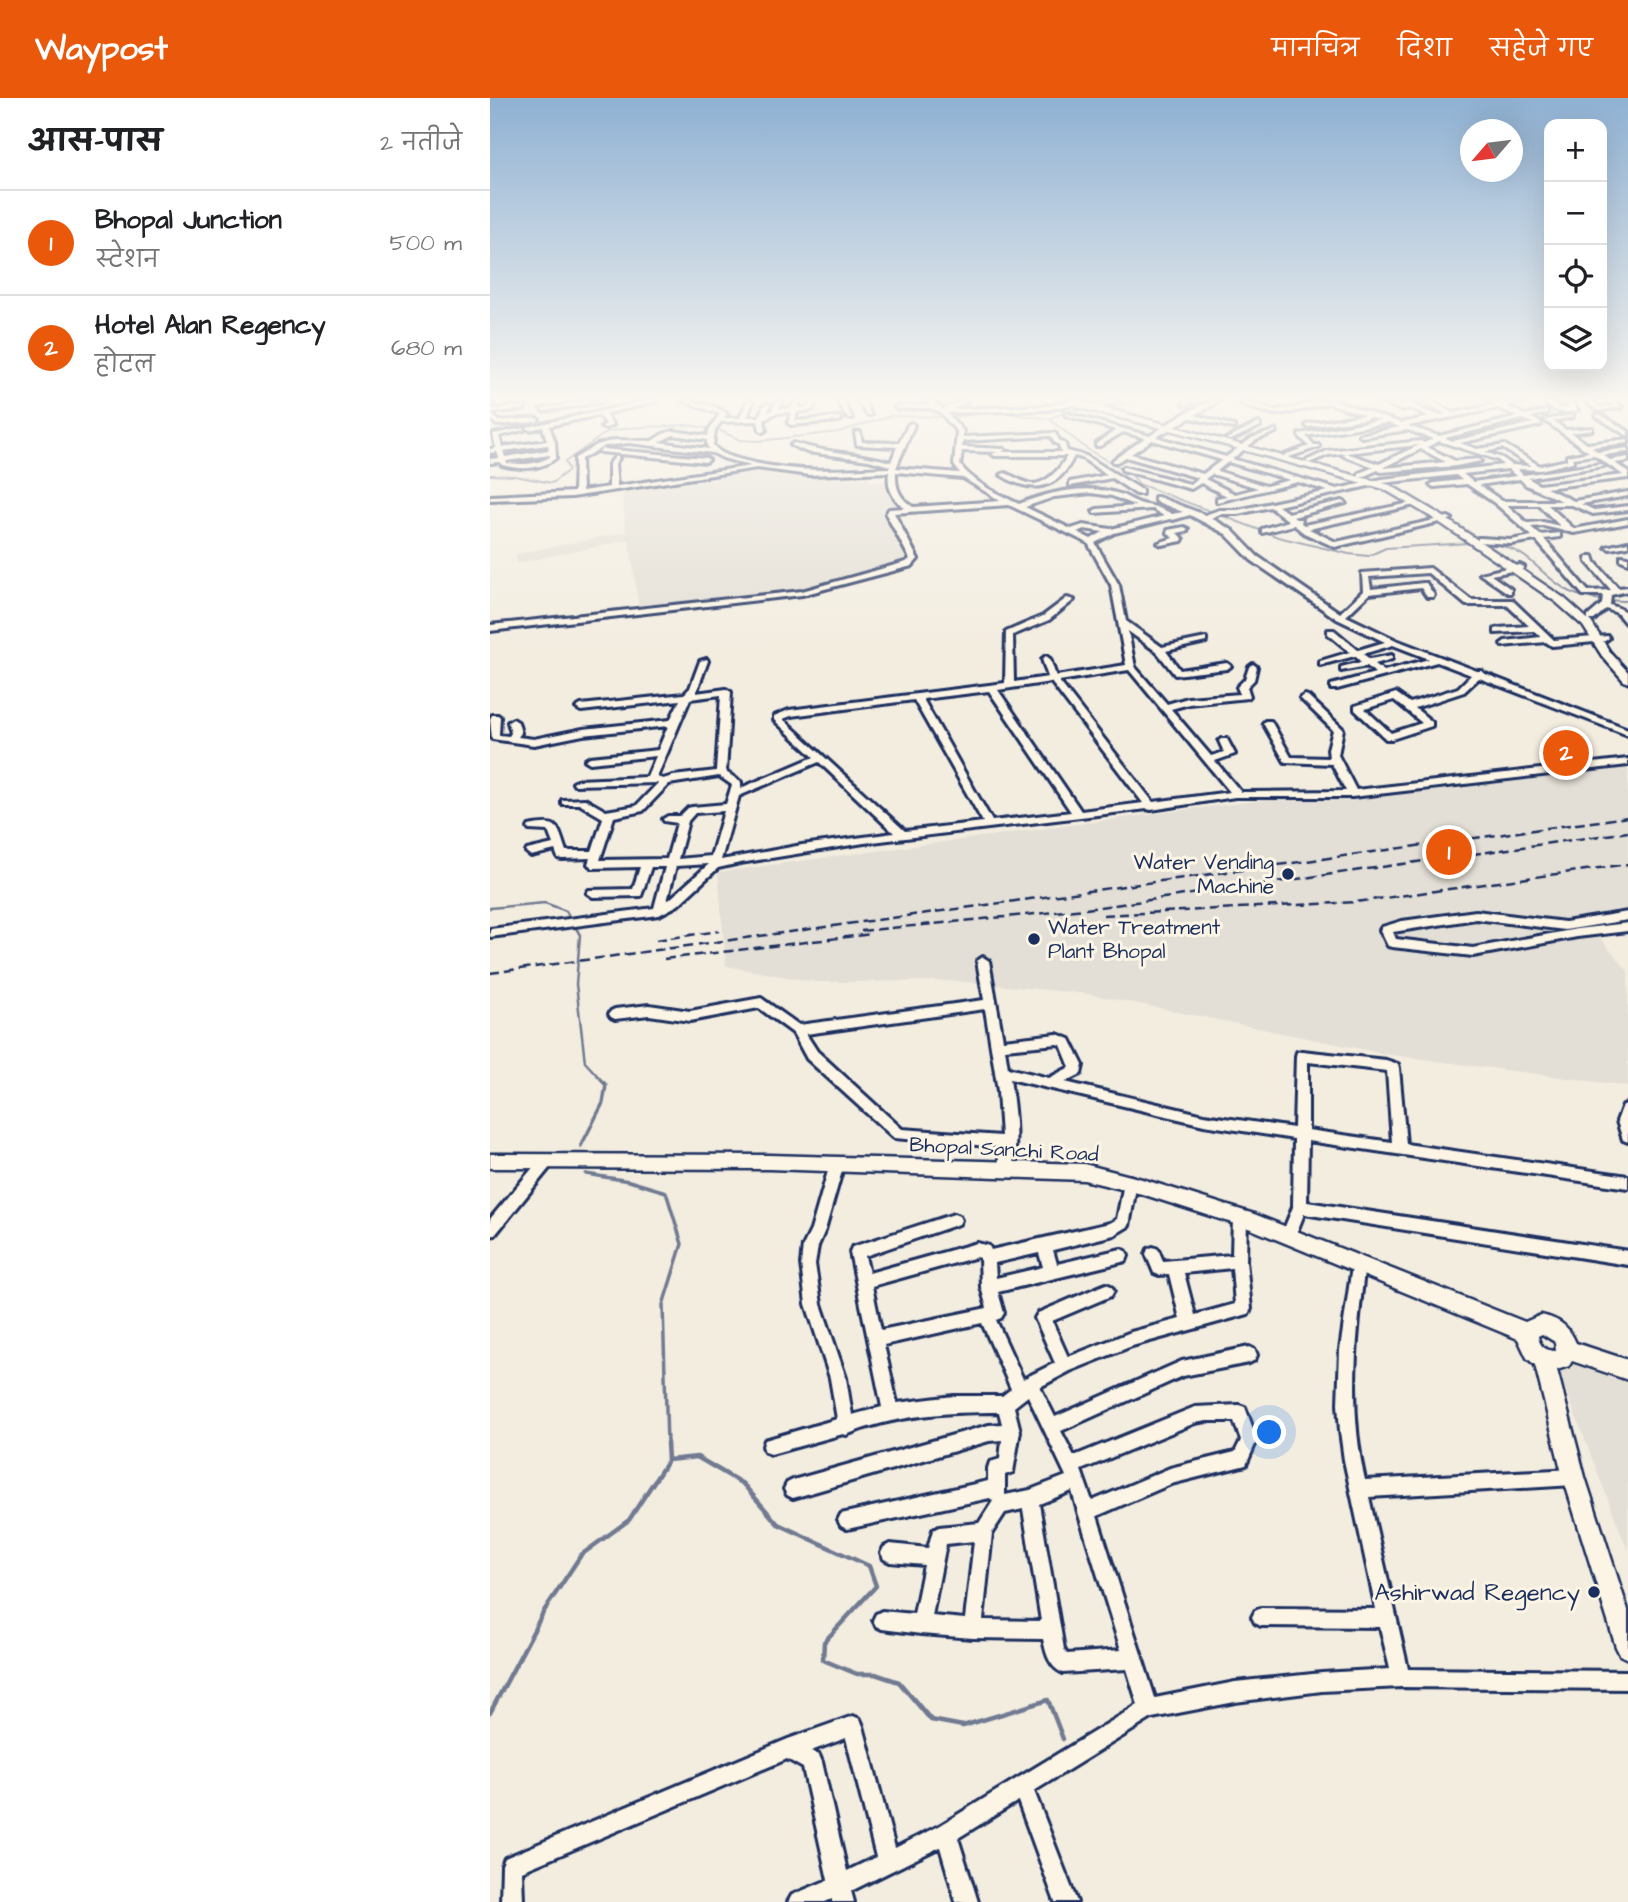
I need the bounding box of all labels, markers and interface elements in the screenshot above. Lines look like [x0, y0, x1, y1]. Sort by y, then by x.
text: Waypost [35, 26, 168, 72]
text: मानचित्र [1271, 32, 1359, 66]
text: दिशा [1397, 32, 1452, 66]
text: सहेजे गए [1490, 32, 1593, 66]
north arrow [1460, 119, 1523, 182]
map controls [1544, 119, 1607, 371]
button: + [1544, 119, 1607, 182]
text: आस-पास [28, 121, 162, 163]
text: 2 नतीजे [380, 127, 462, 159]
button: − [1544, 182, 1607, 245]
text: Bhopal Junction [95, 202, 282, 238]
text: 1 [50, 227, 52, 259]
text: 500 m [390, 227, 462, 259]
text: स्टेशन [95, 244, 159, 276]
button: locate [1544, 245, 1607, 308]
text: Hotel Alan Regency [95, 307, 326, 343]
button: layers [1544, 308, 1607, 371]
text: 2 [44, 332, 58, 364]
text: 680 m [391, 332, 462, 364]
text: होटल [95, 349, 155, 381]
pin: 2 [1543, 727, 1589, 779]
pin: 1 [1426, 826, 1472, 878]
place label: Water Vending Machine [1133, 848, 1274, 901]
marker: Water Vending Machine [1280, 866, 1296, 882]
place label: Water Treatment Plant Bhopal [1048, 913, 1221, 967]
marker: Water Treatment Plant Bhopal [1026, 931, 1042, 947]
street label: Bhopal Sanchi Road [909, 1130, 1100, 1170]
your location [1252, 1415, 1286, 1449]
place label: Ashirwad Regency [1374, 1576, 1580, 1611]
marker: Ashirwad Regency [1586, 1584, 1602, 1600]

